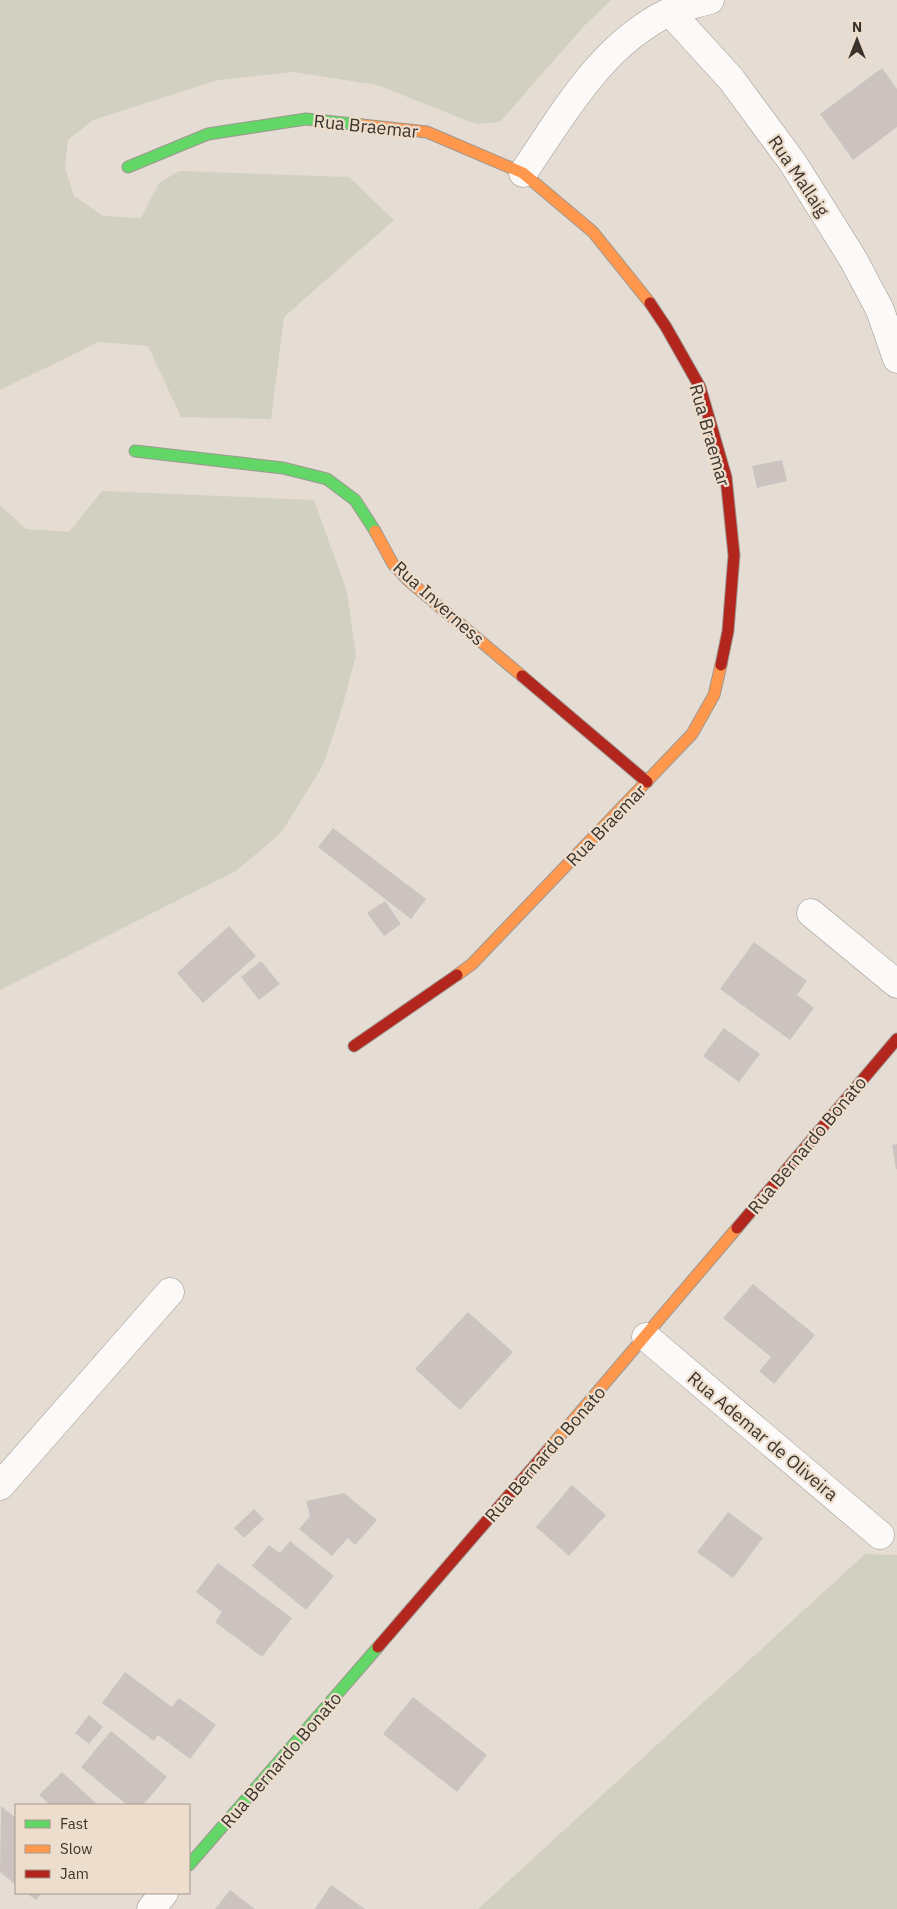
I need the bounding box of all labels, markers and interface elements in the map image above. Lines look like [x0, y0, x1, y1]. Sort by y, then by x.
north arrow [832, 15, 882, 65]
text: N [852, 18, 862, 36]
street label: Rua Braemar [312, 109, 420, 143]
street label: Rua Mallaig [763, 131, 835, 221]
street label: Rua Braemar [684, 381, 736, 489]
street label: Rua Inverness [388, 556, 490, 650]
street label: Rua Braemar [561, 779, 651, 871]
street label: Rua Bernardo Bonato [743, 1071, 871, 1219]
street label: Rua Ademar de Oliveira [683, 1366, 843, 1506]
street label: Rua Bernardo Bonato [480, 1381, 610, 1527]
street label: Rua Bernardo Bonato [216, 1687, 346, 1833]
legend [15, 1804, 190, 1894]
text: Fast [60, 1814, 88, 1833]
text: Slow [60, 1839, 93, 1858]
text: Jam [60, 1864, 89, 1883]

